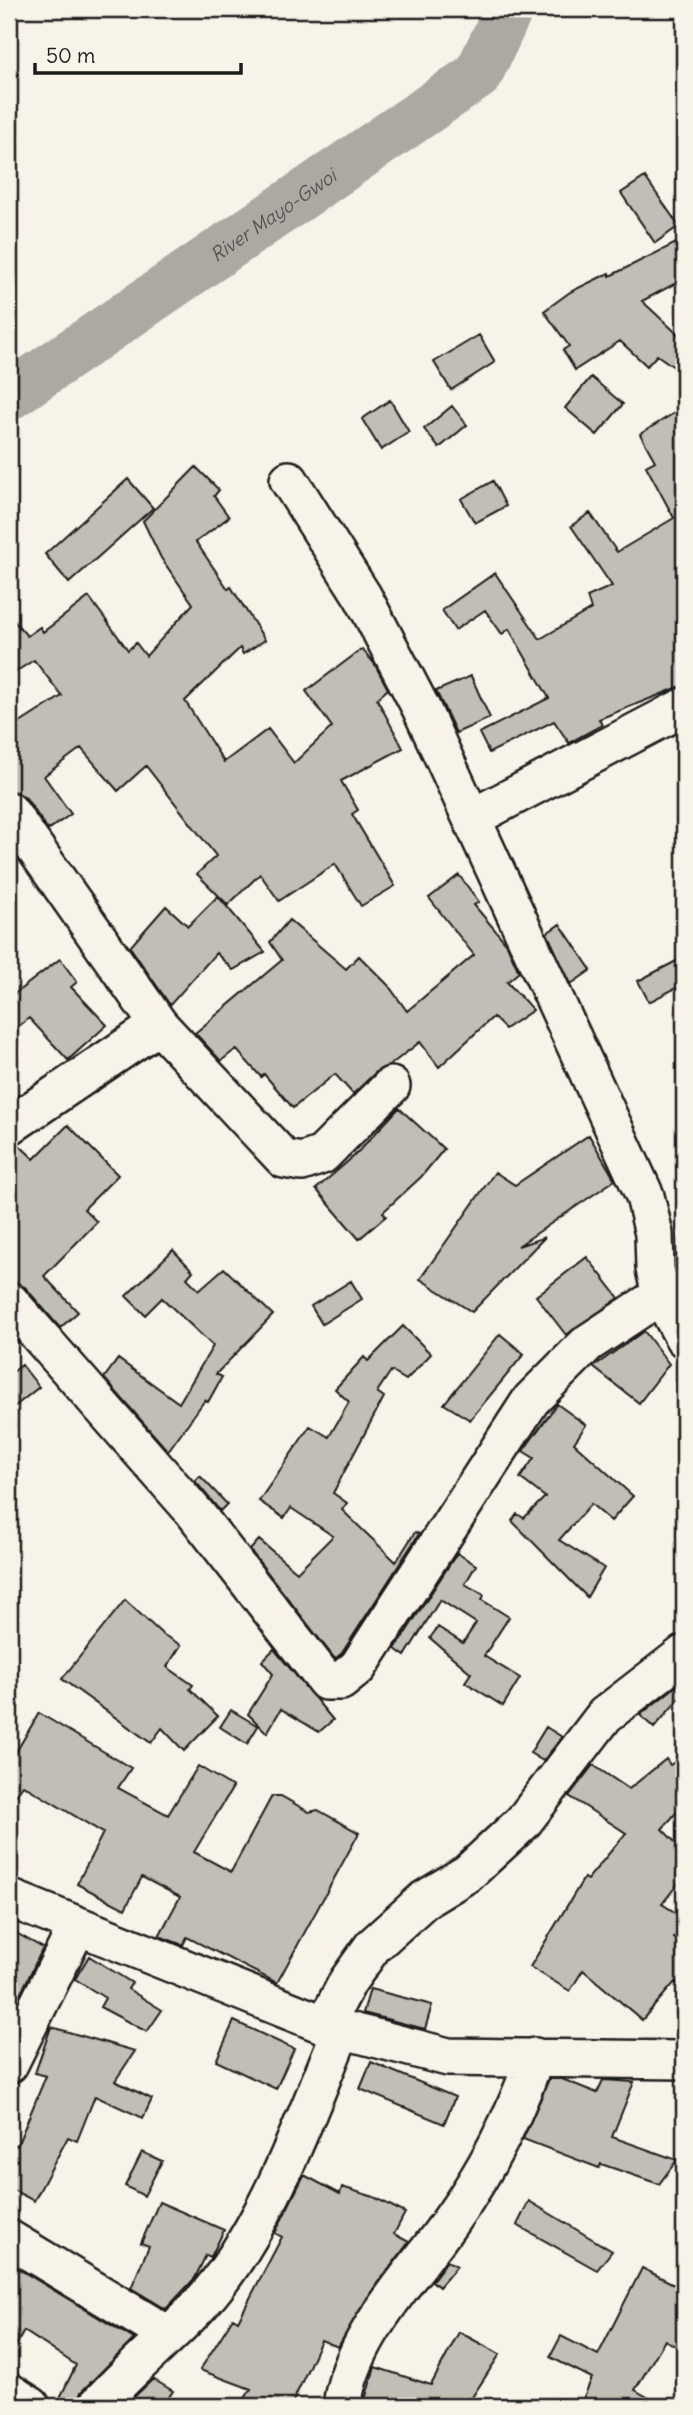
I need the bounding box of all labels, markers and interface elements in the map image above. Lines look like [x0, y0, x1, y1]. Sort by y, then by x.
scale bar [35, 32, 242, 76]
text: 50 m [46, 42, 95, 69]
water label: River Mayo-Gwoi [205, 162, 343, 267]

